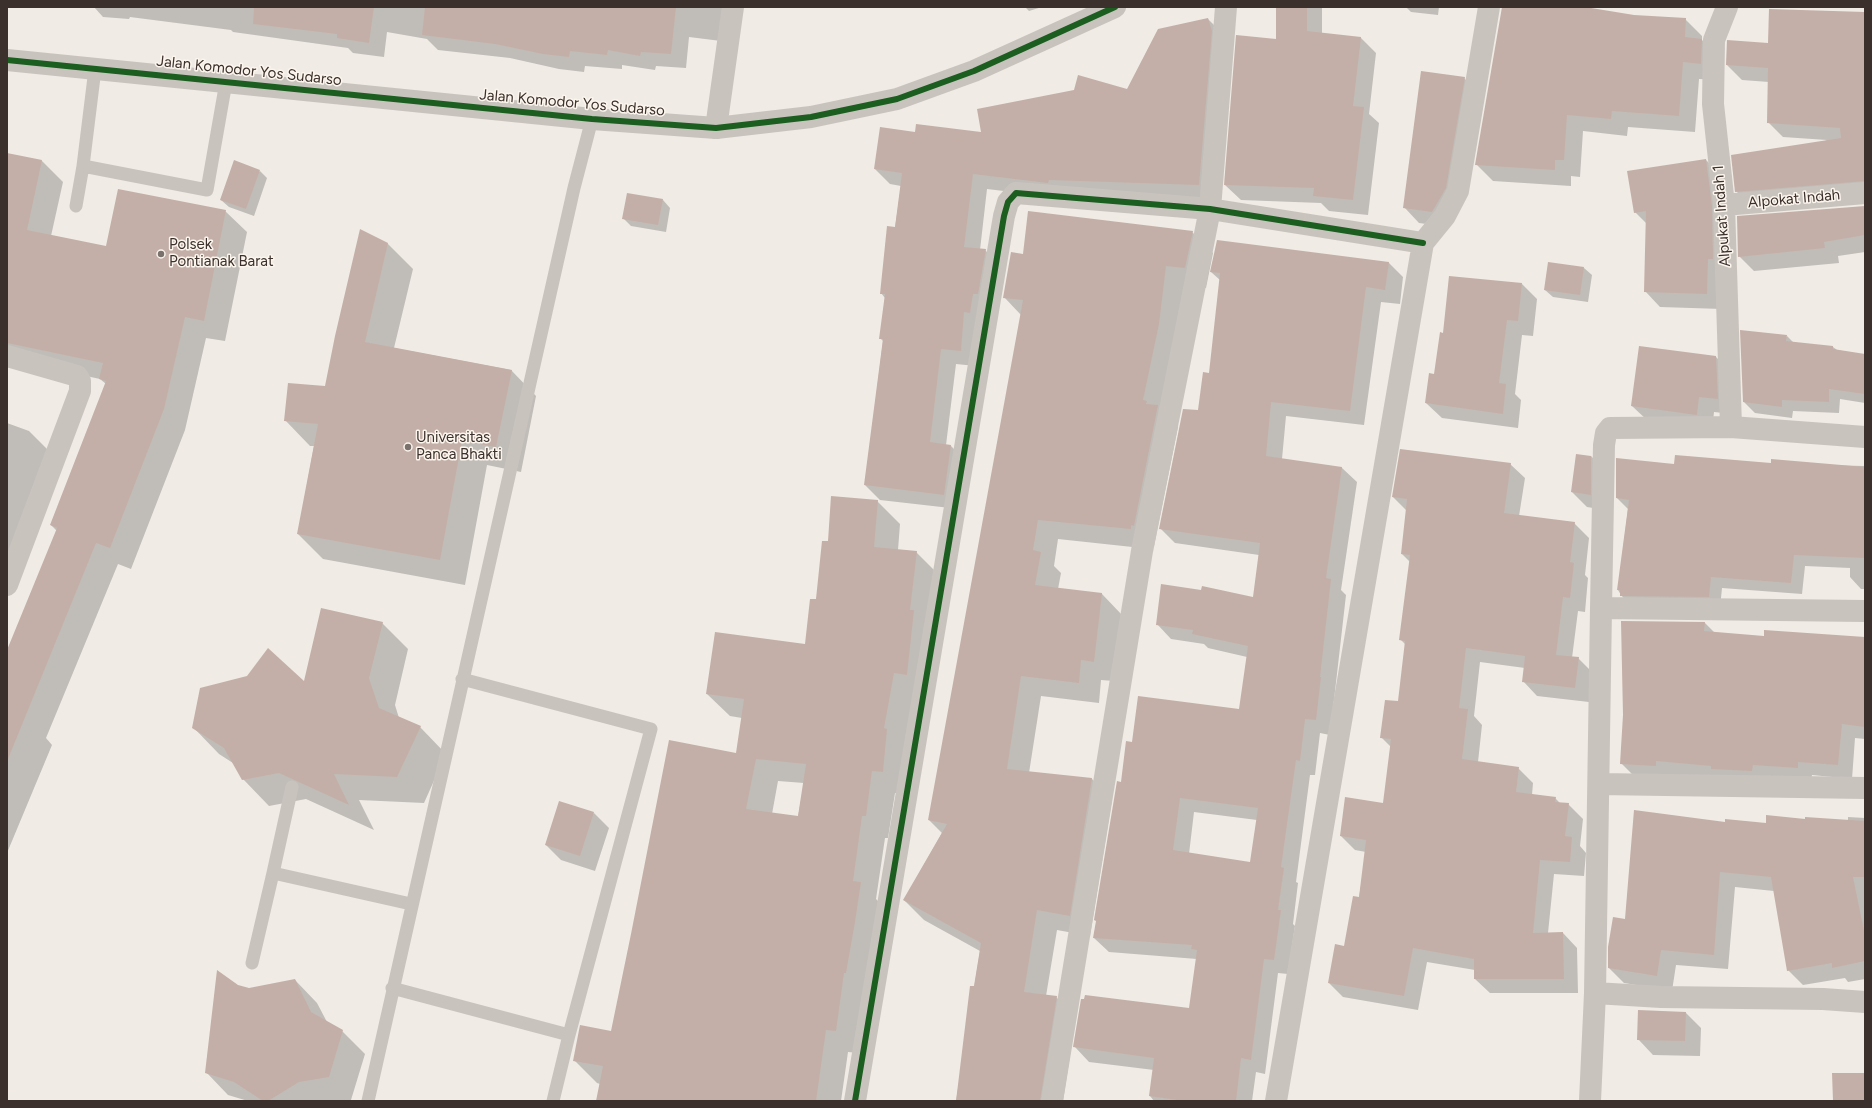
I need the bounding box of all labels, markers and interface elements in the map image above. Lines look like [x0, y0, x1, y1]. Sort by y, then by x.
street label: Jalan Komodor Yos Sudarso [155, 52, 343, 90]
street label: Jalan Komodor Yos Sudarso [478, 86, 666, 120]
street label: Alpukat Indah 1 [1709, 165, 1735, 267]
street label: Alpokat Indah [1747, 186, 1841, 212]
place label: Polsek Pontianak Barat [169, 236, 274, 271]
marker: Polsek Pontianak Barat [156, 249, 166, 259]
place label: Universitas Panca Bhakti [416, 429, 502, 464]
marker: Universitas Panca Bhakti [403, 442, 413, 452]

